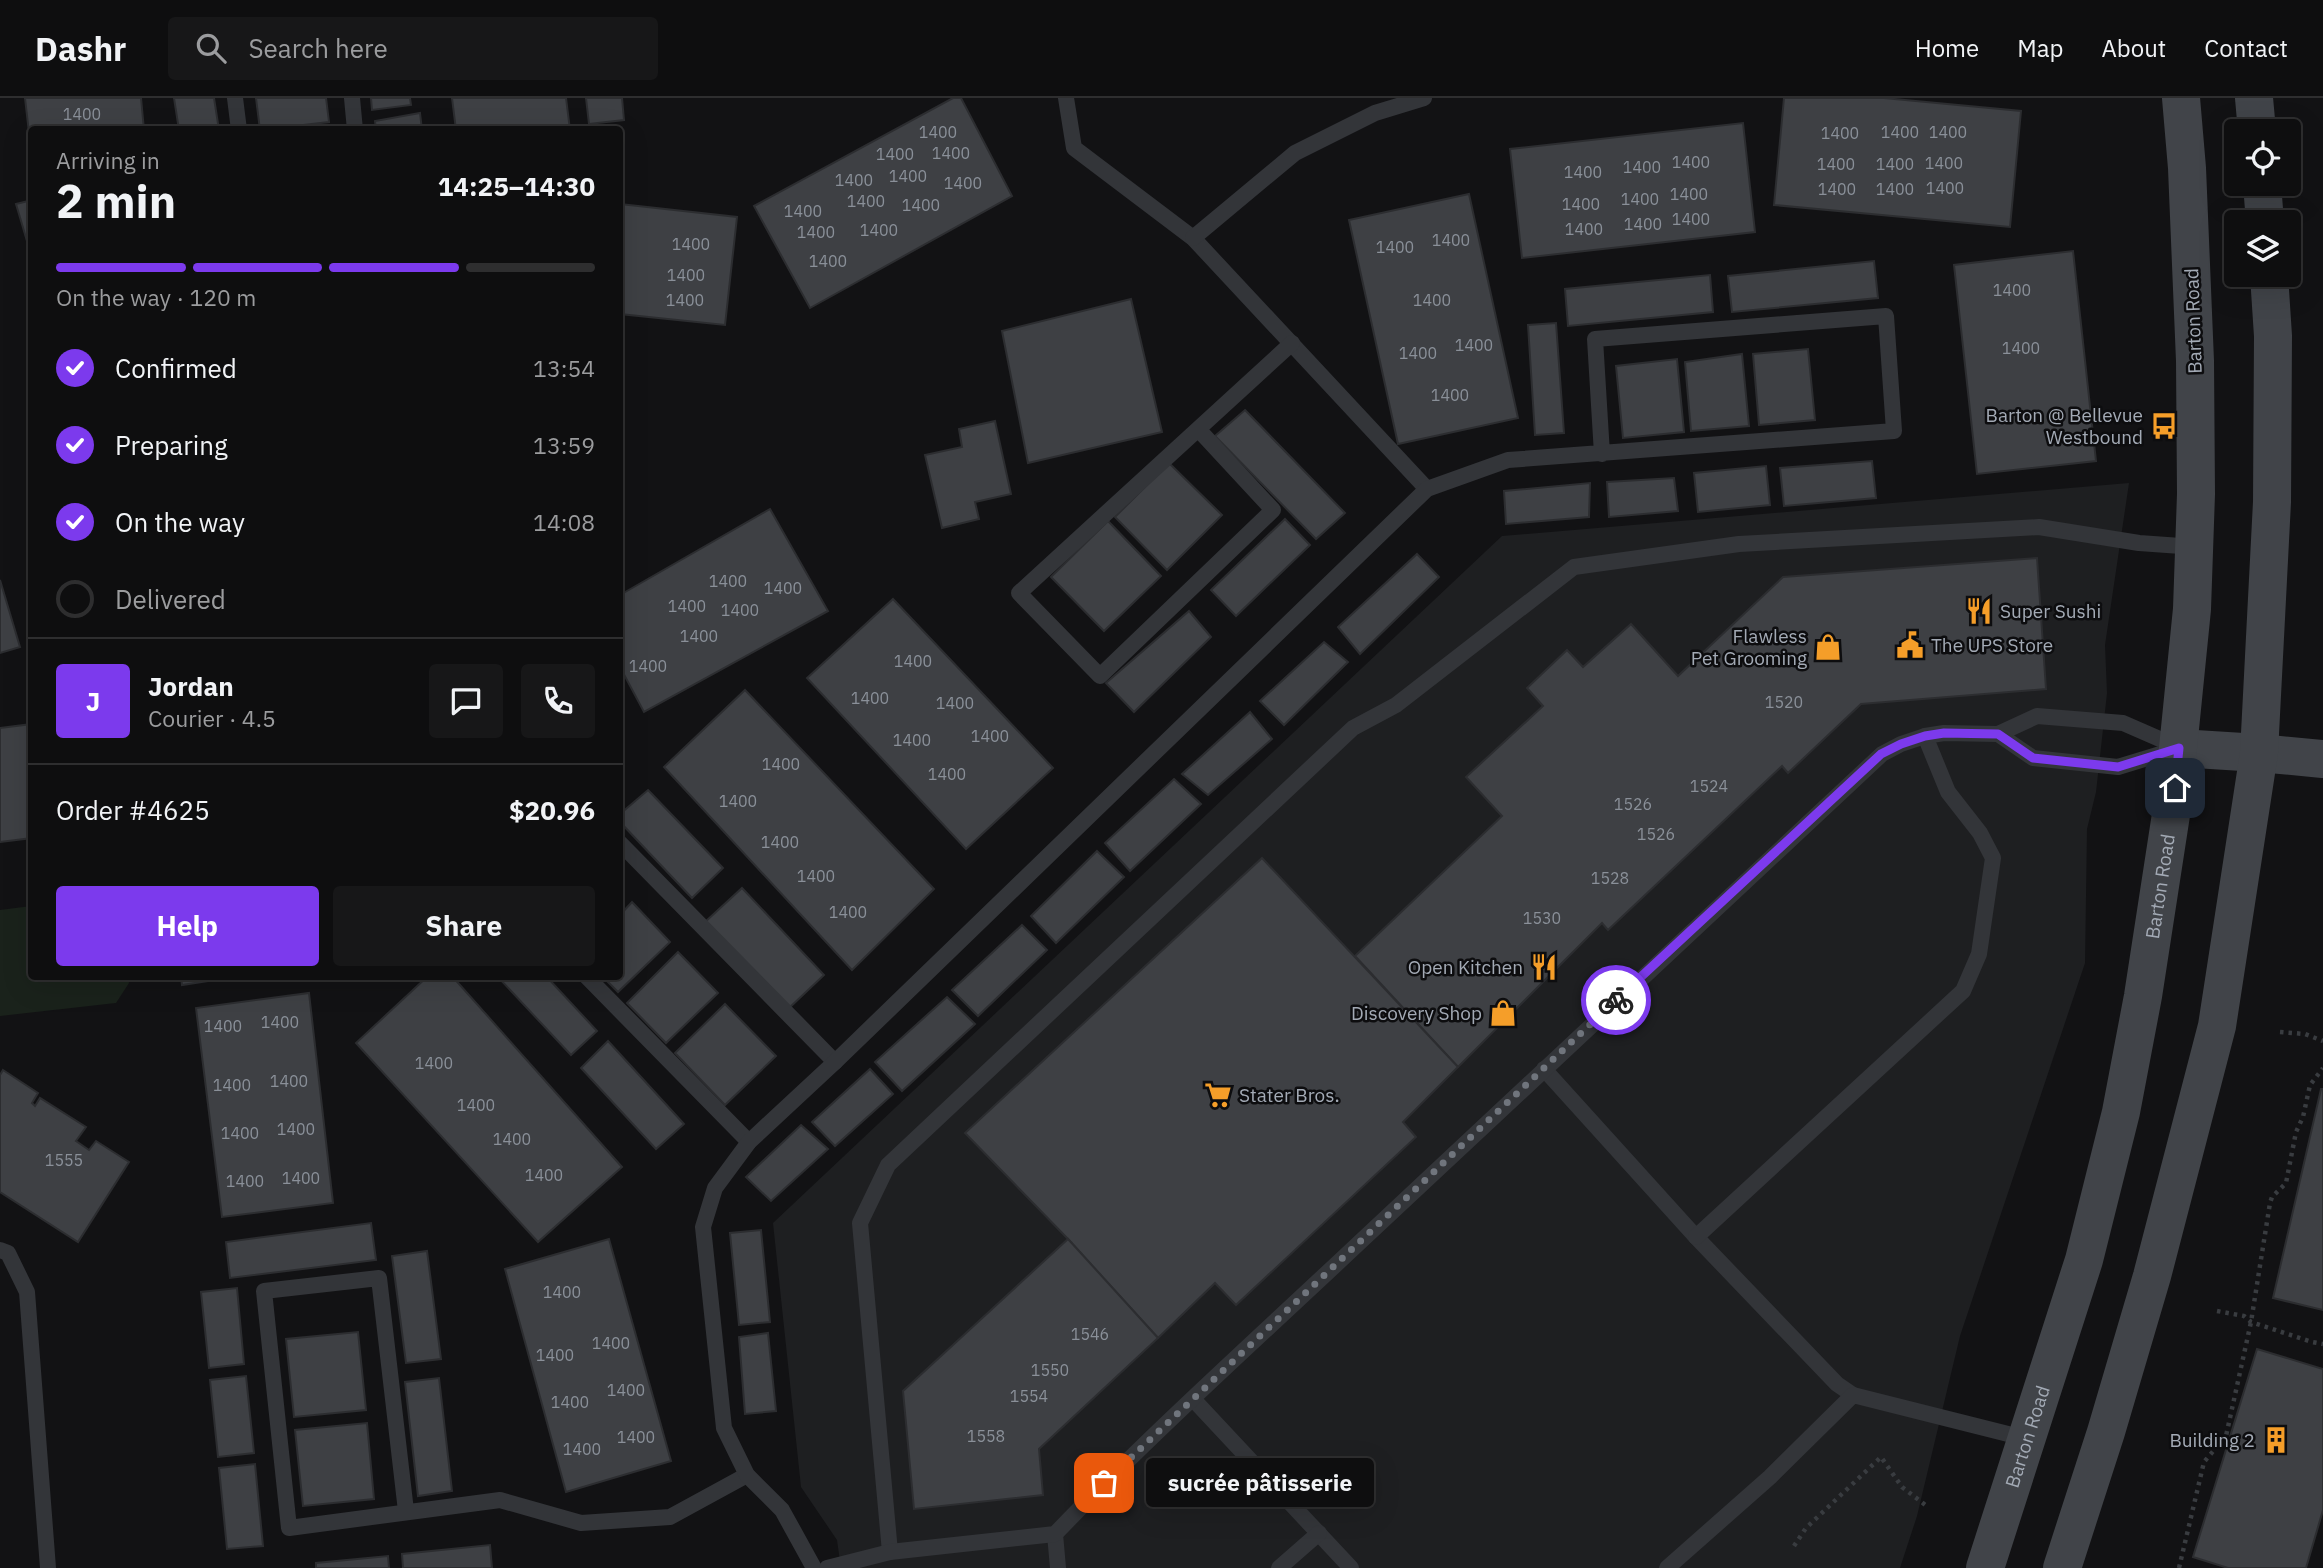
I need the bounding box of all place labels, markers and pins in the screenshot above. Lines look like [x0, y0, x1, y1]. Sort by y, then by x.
place label: Barton @ Bellevue Westbound [1986, 403, 2143, 449]
bus stop icon: Barton @ Bellevue Westbound [2149, 411, 2179, 441]
restaurant icon: Super Sushi [1964, 596, 1994, 626]
place label: Super Sushi [2000, 599, 2101, 623]
place label: Flawless Pet Grooming [1691, 624, 1807, 670]
public building icon: The UPS Store [1895, 630, 1925, 660]
shop icon: Flawless Pet Grooming [1813, 632, 1843, 662]
place label: The UPS Store [1931, 633, 2053, 657]
pin [2145, 758, 2205, 818]
restaurant icon: Open Kitchen [1529, 952, 1559, 982]
place label: Open Kitchen [1408, 955, 1523, 979]
shop icon: Discovery Shop [1488, 998, 1518, 1028]
place label: Discovery Shop [1351, 1001, 1482, 1025]
supermarket icon: Stater Bros. [1203, 1080, 1233, 1110]
place label: Stater Bros. [1239, 1083, 1340, 1107]
building icon: Building 2 [2261, 1425, 2291, 1455]
place label: Building 2 [2169, 1428, 2255, 1452]
pin [1074, 1453, 1134, 1513]
callout: sucrée pâtisserie [1146, 1458, 1374, 1508]

